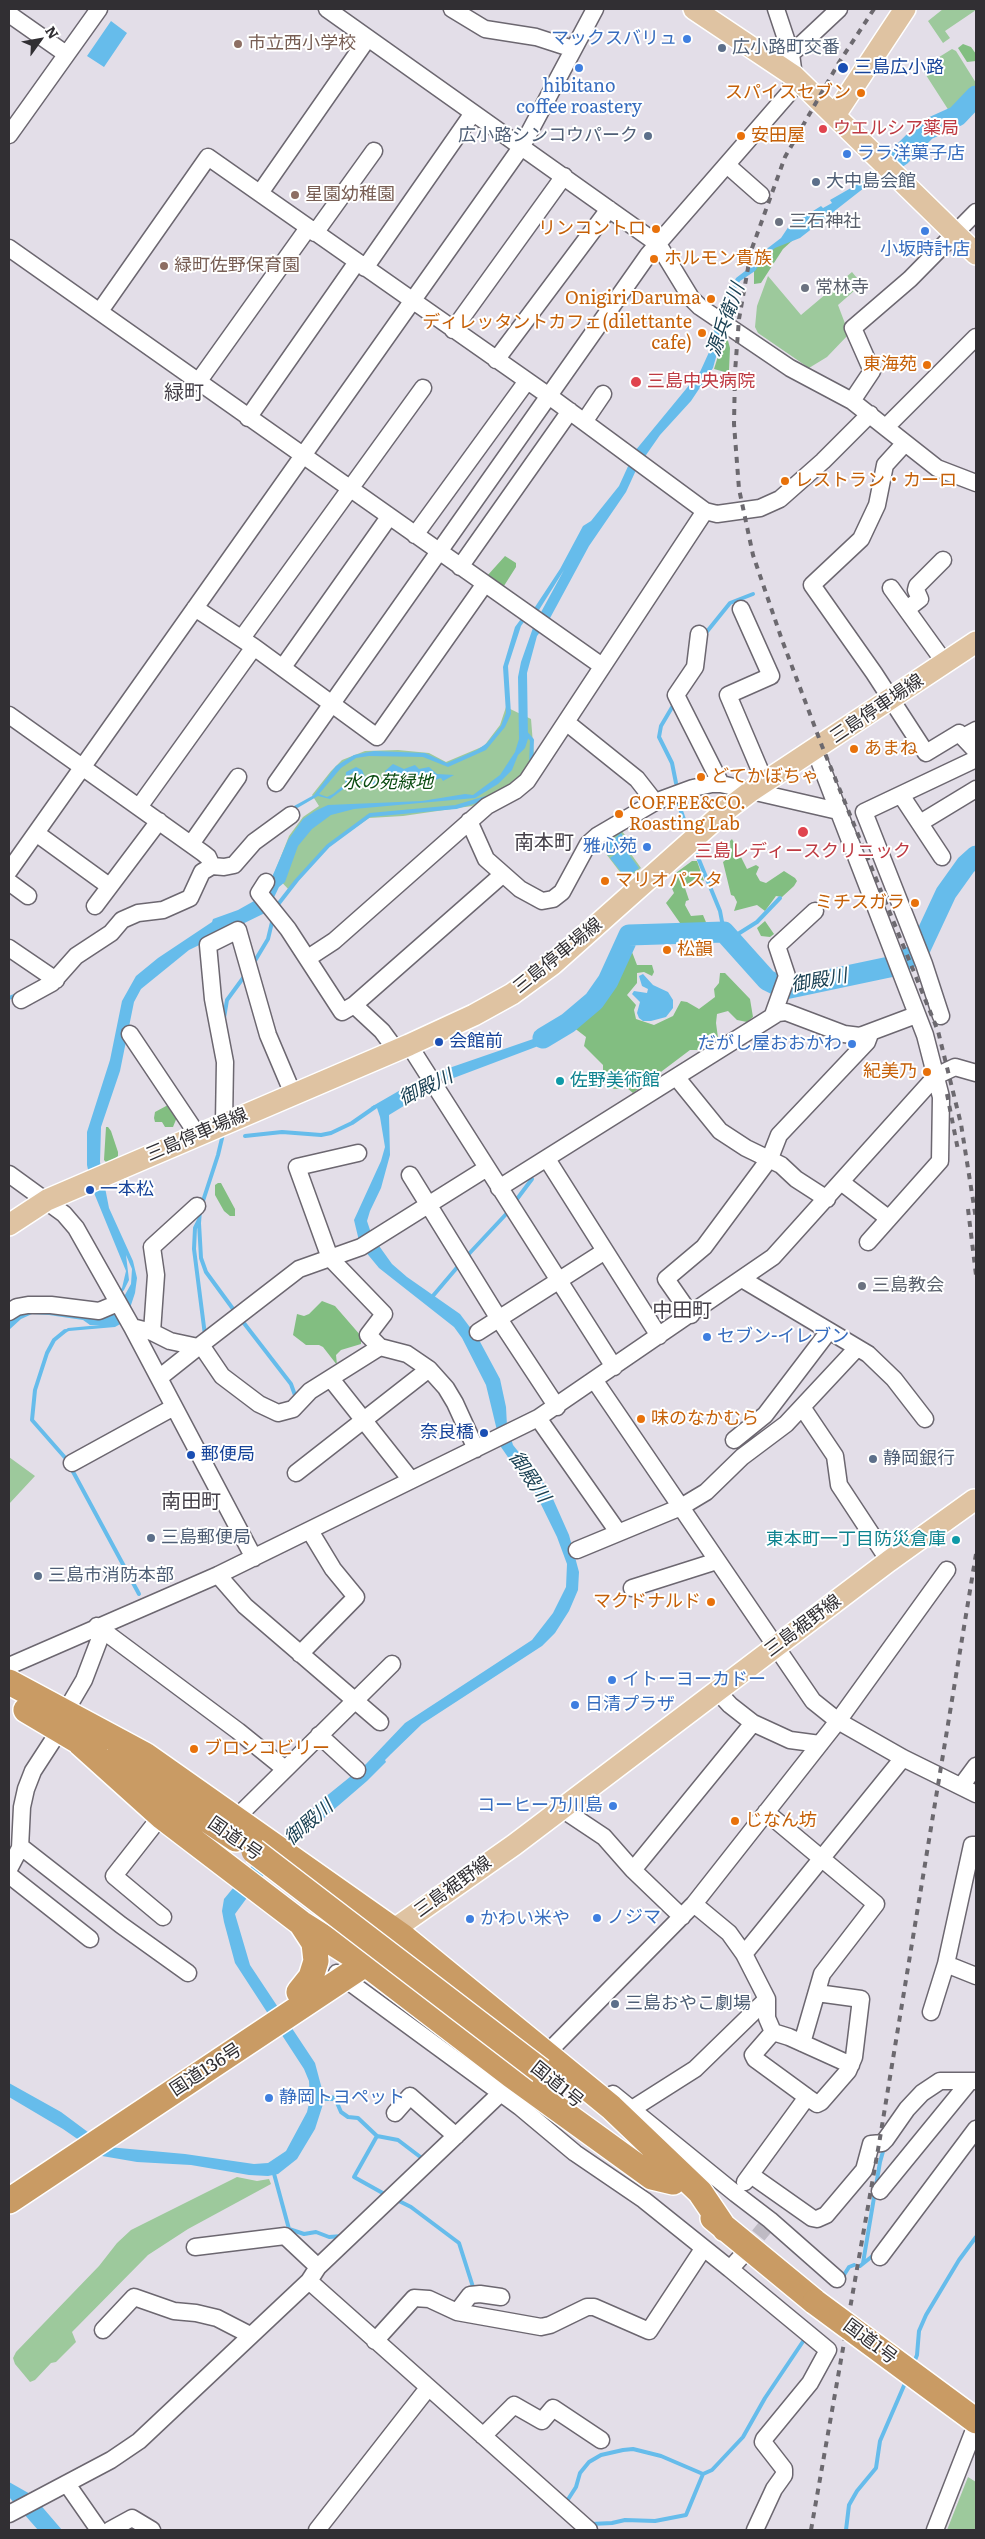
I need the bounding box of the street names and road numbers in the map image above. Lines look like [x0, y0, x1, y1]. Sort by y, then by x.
street label: 三島停車場線 [826, 670, 928, 748]
street label: 三島停車場線 [509, 914, 607, 998]
street label: 三島停車場線 [143, 1104, 251, 1166]
street label: 三島裾野線 [761, 1590, 845, 1662]
street label: 国道1号 [204, 1813, 266, 1865]
street label: 三島裾野線 [410, 1852, 496, 1922]
street label: 国道136号 [166, 2039, 246, 2101]
street label: 国道1号 [526, 2057, 588, 2113]
street label: 国道1号 [839, 2315, 901, 2369]

